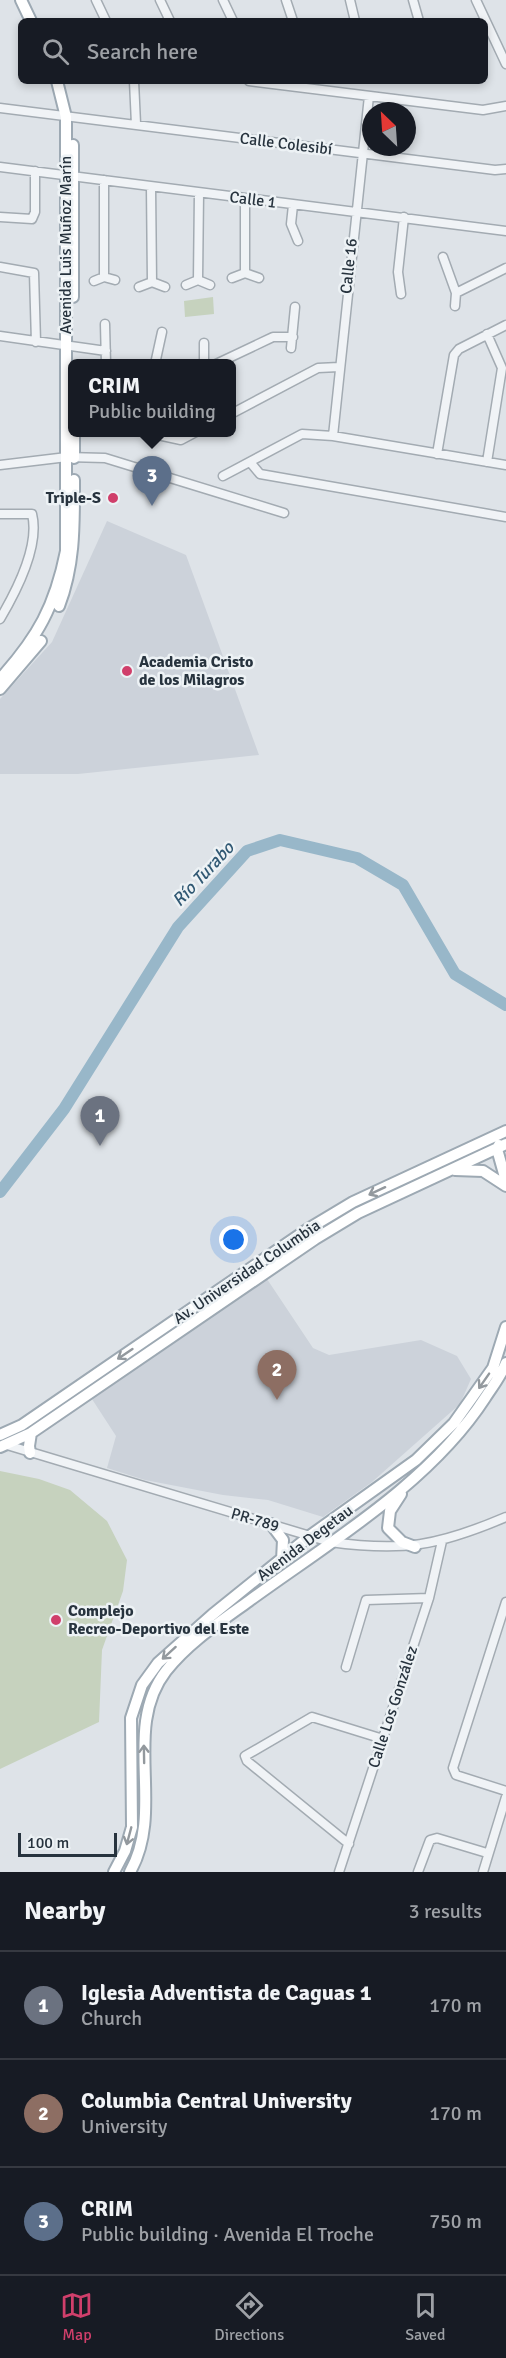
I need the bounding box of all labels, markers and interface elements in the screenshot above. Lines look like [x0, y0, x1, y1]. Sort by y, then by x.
search box [18, 18, 488, 84]
icon: search [39, 35, 72, 68]
text: Search here [87, 38, 198, 65]
north arrow [362, 102, 416, 156]
street label: Calle Colesibí [239, 128, 334, 160]
street label: Avenida Luis Muñoz Marín [56, 156, 76, 334]
street label: Calle 1 [229, 187, 277, 213]
street label: Calle 16 [336, 237, 362, 295]
popup [68, 359, 236, 437]
text: CRIM [88, 372, 140, 399]
text: Public building [88, 399, 216, 424]
pin: 3 [132, 456, 172, 506]
place label: Triple-S [46, 488, 101, 508]
marker: Triple-S [106, 491, 120, 505]
place label: Academia Cristo de los Milagros [139, 652, 253, 690]
marker: Academia Cristo de los Milagros [120, 664, 134, 678]
water label: Río Turabo [167, 836, 240, 911]
pin: 1 [80, 1096, 120, 1146]
one-way arrow [368, 1186, 386, 1197]
street label: Av. Universidad Columbia [170, 1215, 324, 1329]
your location [219, 1225, 248, 1254]
one-way arrow [118, 1348, 134, 1360]
pin: 2 [258, 1350, 296, 1400]
one-way arrow [478, 1372, 490, 1388]
street label: Avenida Degetau [253, 1500, 357, 1586]
street label: PR-789 [229, 1504, 281, 1536]
place label: Complejo Recreo-Deportivo del Este [68, 1601, 249, 1639]
marker: Complejo Recreo-Deportivo del Este [49, 1613, 63, 1627]
street label: Calle Los González [364, 1643, 422, 1771]
one-way arrow [162, 1646, 177, 1660]
one-way arrow [138, 1744, 150, 1764]
one-way arrow [123, 1826, 134, 1845]
scale bar [18, 1830, 117, 1858]
text: 100 m [27, 1833, 69, 1853]
text: Nearby [24, 1895, 105, 1927]
text: 3 results [409, 1899, 482, 1924]
text: Iglesia Adventista de Caguas 1 [81, 1979, 372, 2006]
text: 1 [38, 1993, 49, 2018]
text: 170 m [429, 1993, 482, 2018]
text: Church [81, 2006, 142, 2031]
text: Columbia Central University [81, 2087, 352, 2114]
text: 2 [38, 2101, 49, 2126]
text: 170 m [429, 2101, 482, 2126]
text: University [81, 2114, 167, 2139]
text: CRIM [81, 2195, 133, 2222]
text: 3 [38, 2209, 49, 2234]
text: 750 m [429, 2209, 482, 2234]
text: Public building · Avenida El Troche [81, 2222, 374, 2247]
tab: Map [60, 2289, 93, 2345]
tab: Directions [214, 2289, 284, 2345]
tab: Saved [405, 2289, 446, 2345]

